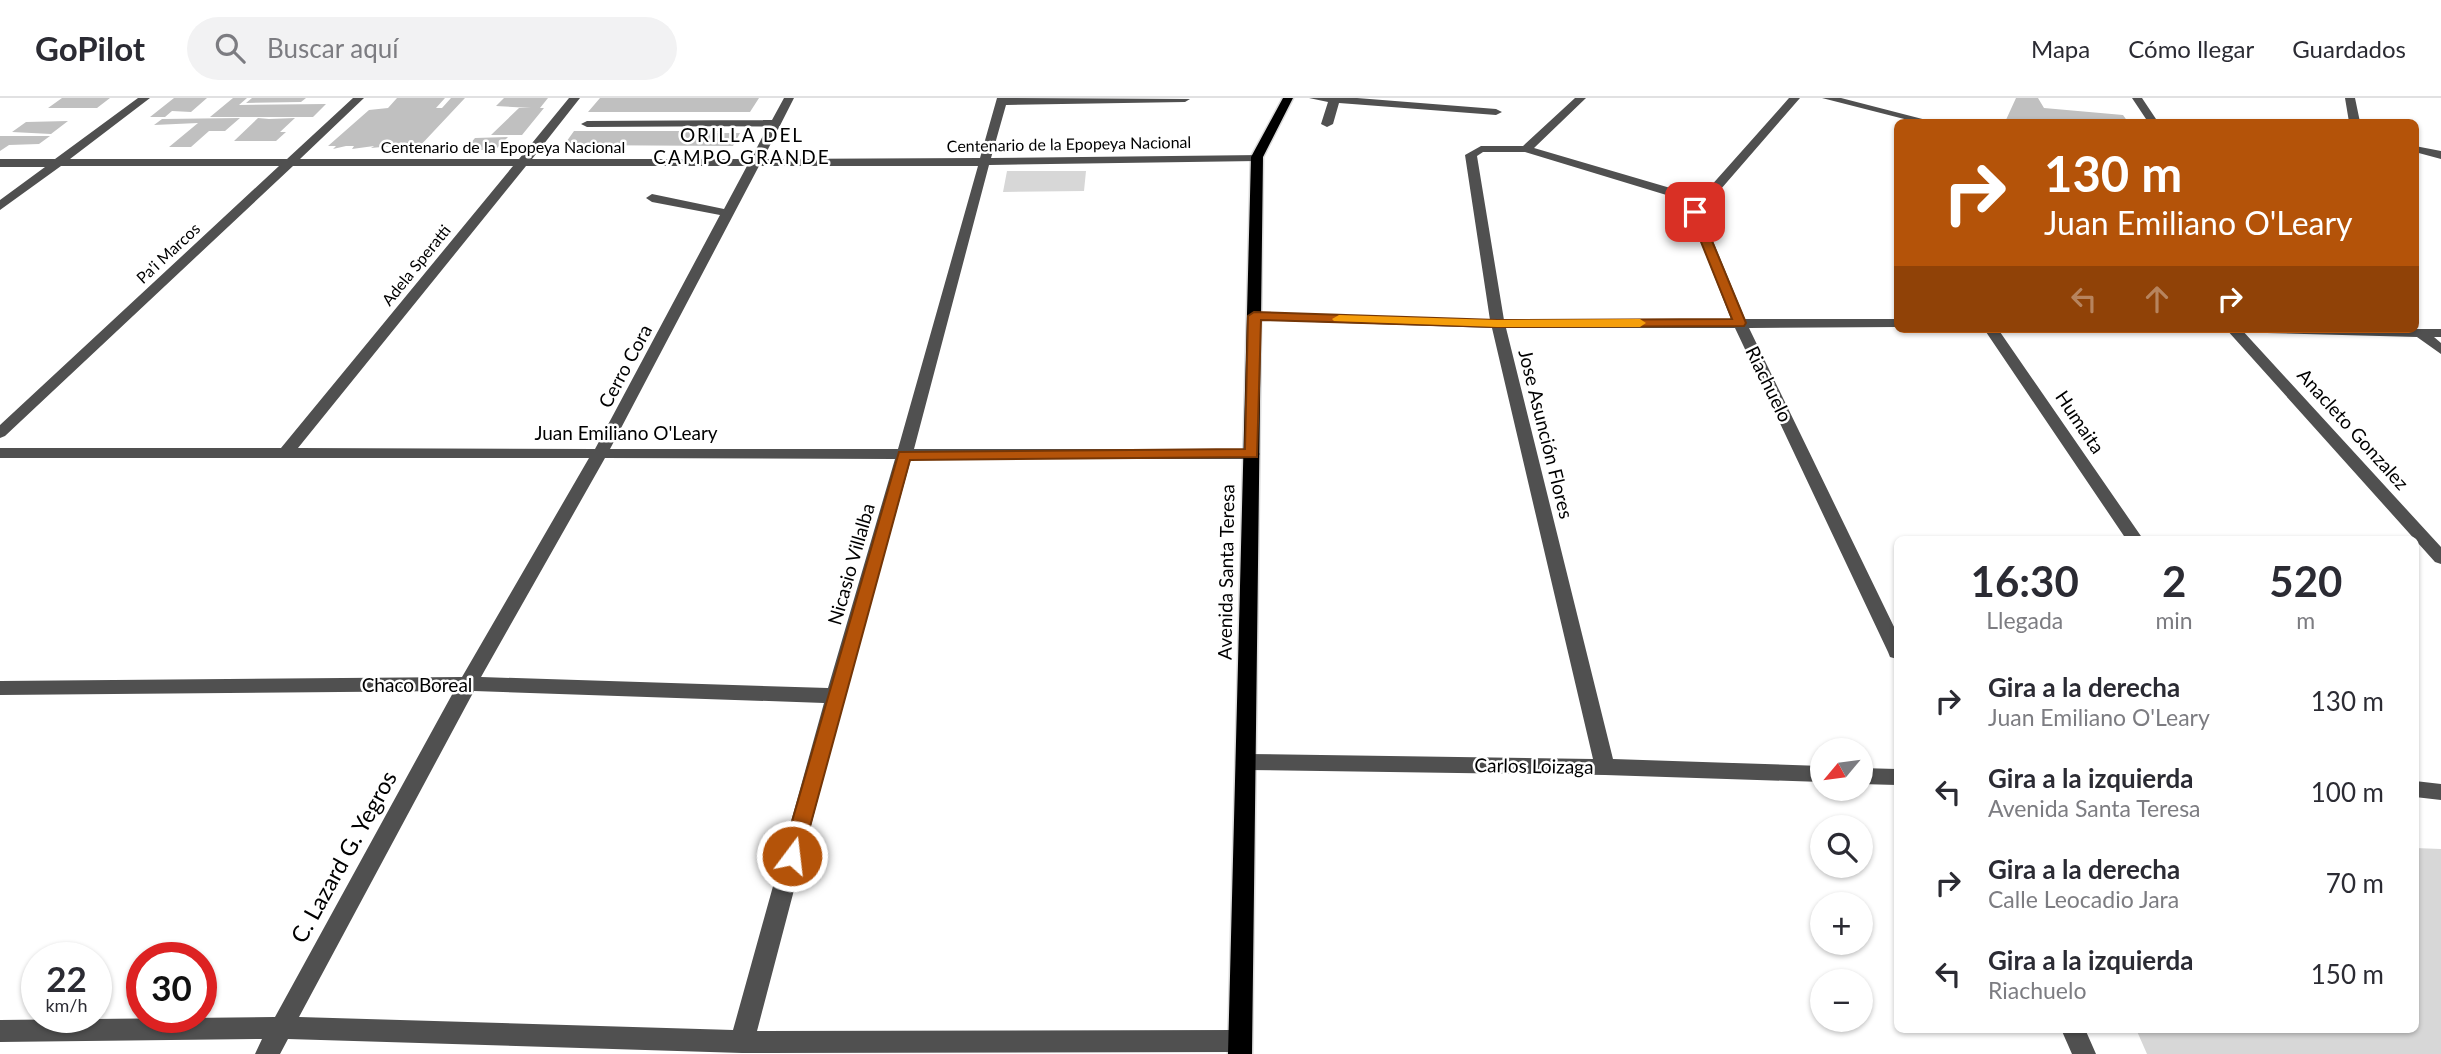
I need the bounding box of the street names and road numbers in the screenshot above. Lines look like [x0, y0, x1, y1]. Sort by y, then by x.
street label: Centenario de la Epopeya Nacional [947, 132, 1191, 155]
street label: Centenario de la Epopeya Nacional [381, 137, 625, 156]
street label: Pa'i Marcos [132, 218, 203, 287]
street label: Adela Speratti [377, 220, 454, 309]
street label: Cerro Cora [593, 320, 656, 411]
street label: Riachuelo [1741, 342, 1798, 425]
street label: Jose Asunción Flores [1514, 347, 1579, 521]
street label: Anacleto Gonzalez [2293, 363, 2414, 494]
street label: Humaita [2051, 386, 2110, 458]
street label: Juan Emiliano O'Leary [534, 421, 718, 444]
street label: Avenida Santa Teresa [1212, 484, 1239, 660]
street label: Nicasio Villalba [822, 500, 879, 627]
street label: Chaco Boreal [362, 673, 472, 696]
street label: Carlos Loizaga [1474, 753, 1594, 778]
street label: C. Lazard G. Yegros [284, 766, 402, 947]

